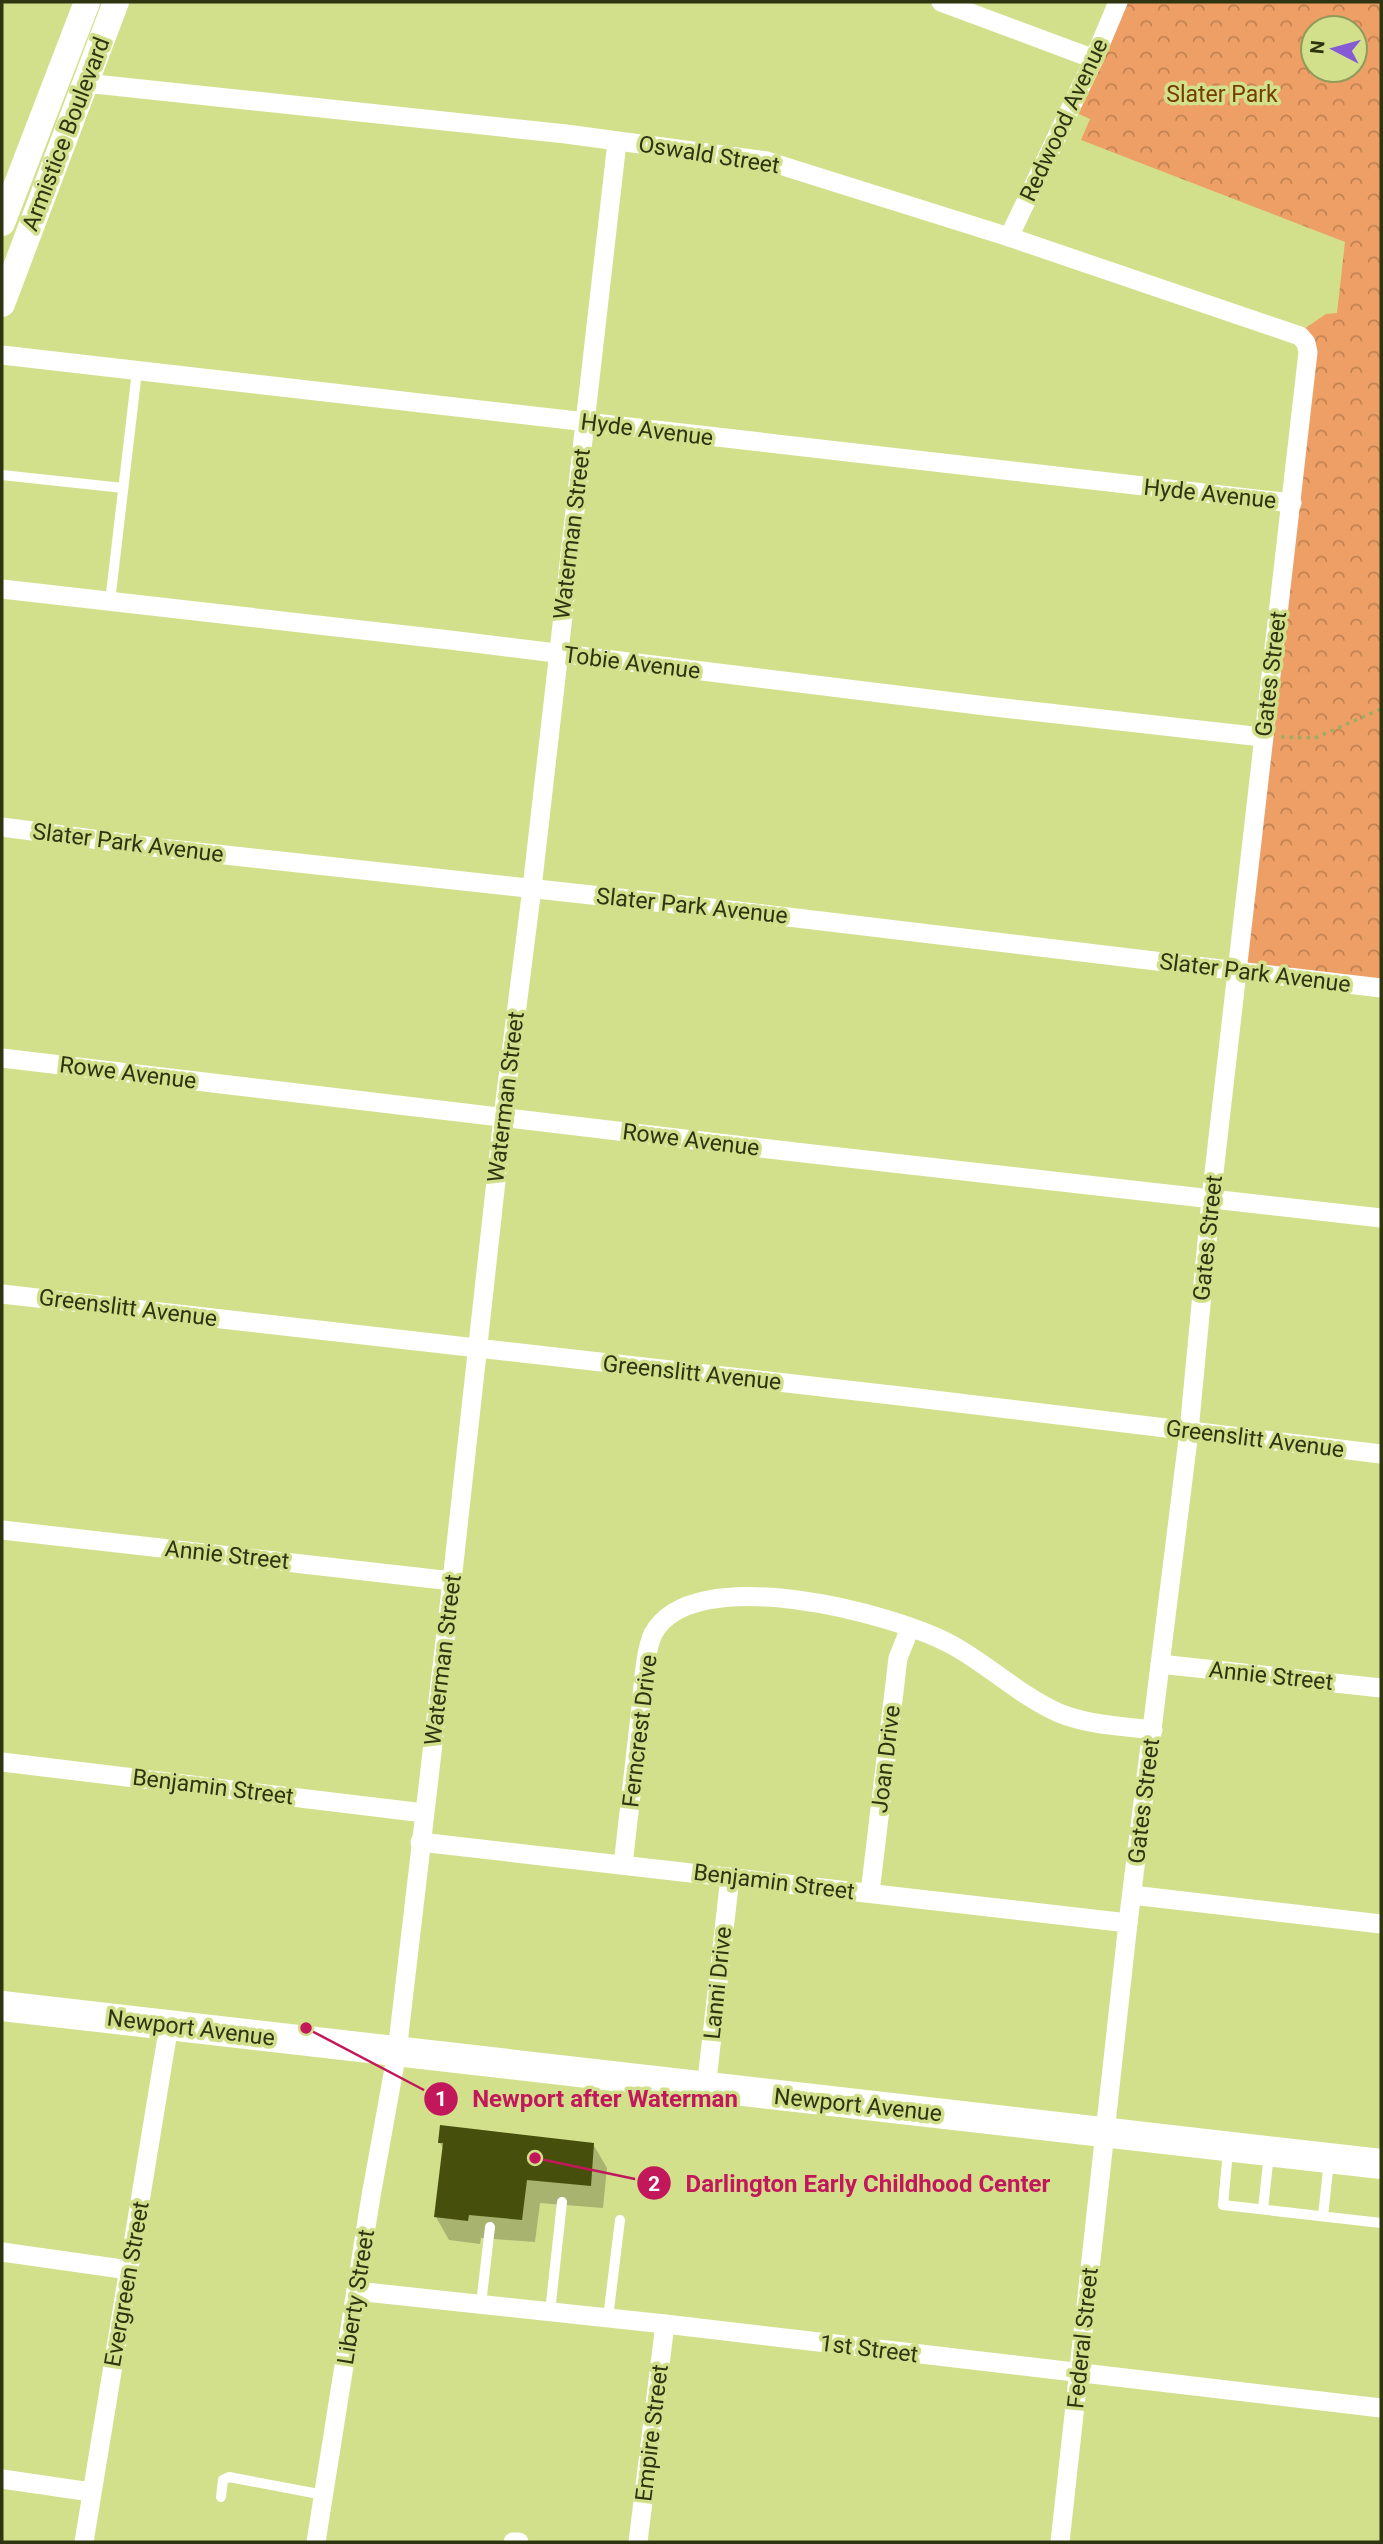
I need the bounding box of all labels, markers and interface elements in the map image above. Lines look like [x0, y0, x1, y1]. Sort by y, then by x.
north arrow [1299, 14, 1369, 84]
street label: Armistice Boulevard [17, 33, 115, 235]
street label: Redwood Avenue [1014, 34, 1114, 206]
text: N [1305, 39, 1330, 55]
park label: Slater Park [1166, 81, 1278, 108]
street label: Oswald Street [637, 131, 781, 179]
street label: Hyde Avenue [579, 408, 715, 452]
street label: Waterman Street [548, 447, 596, 621]
street label: Hyde Avenue [1142, 474, 1278, 514]
street label: Gates Street [1250, 610, 1292, 738]
street label: Tobie Avenue [562, 641, 702, 685]
street label: Slater Park Avenue [31, 818, 225, 868]
street label: Slater Park Avenue [595, 883, 789, 929]
street label: Slater Park Avenue [1158, 948, 1352, 998]
street label: Waterman Street [482, 1010, 530, 1184]
street label: Rowe Avenue [58, 1051, 198, 1095]
street label: Rowe Avenue [621, 1118, 761, 1162]
street label: Gates Street [1188, 1174, 1228, 1302]
street label: Greenslitt Avenue [37, 1284, 219, 1332]
street label: Greenslitt Avenue [601, 1350, 783, 1396]
street label: Greenslitt Avenue [1164, 1415, 1346, 1463]
street label: Annie Street [164, 1535, 290, 1575]
street label: Waterman Street [419, 1573, 467, 1747]
street label: Ferncrest Drive [617, 1653, 663, 1809]
street label: Annie Street [1208, 1656, 1334, 1696]
street label: Joan Drive [866, 1704, 906, 1814]
street label: Gates Street [1123, 1737, 1165, 1865]
street label: Benjamin Street [131, 1764, 295, 1810]
street label: Benjamin Street [692, 1859, 856, 1905]
street label: Lanni Drive [699, 1925, 737, 2041]
street label: Newport Avenue [106, 2004, 276, 2052]
callout: Newport after Waterman [423, 2076, 752, 2121]
street label: Newport Avenue [773, 2083, 943, 2127]
text: Newport after Waterman [472, 2085, 738, 2113]
text: 1 [435, 2087, 447, 2111]
callout: Darlington Early Childhood Center [637, 2161, 1064, 2206]
text: Darlington Early Childhood Center [686, 2170, 1051, 2198]
text: 2 [648, 2172, 660, 2196]
street label: Evergreen Street [99, 2199, 155, 2369]
street label: Liberty Street [332, 2228, 380, 2366]
street label: Federal Street [1062, 2266, 1104, 2410]
street label: 1st Street [818, 2330, 920, 2368]
street label: Empire Street [630, 2363, 674, 2503]

